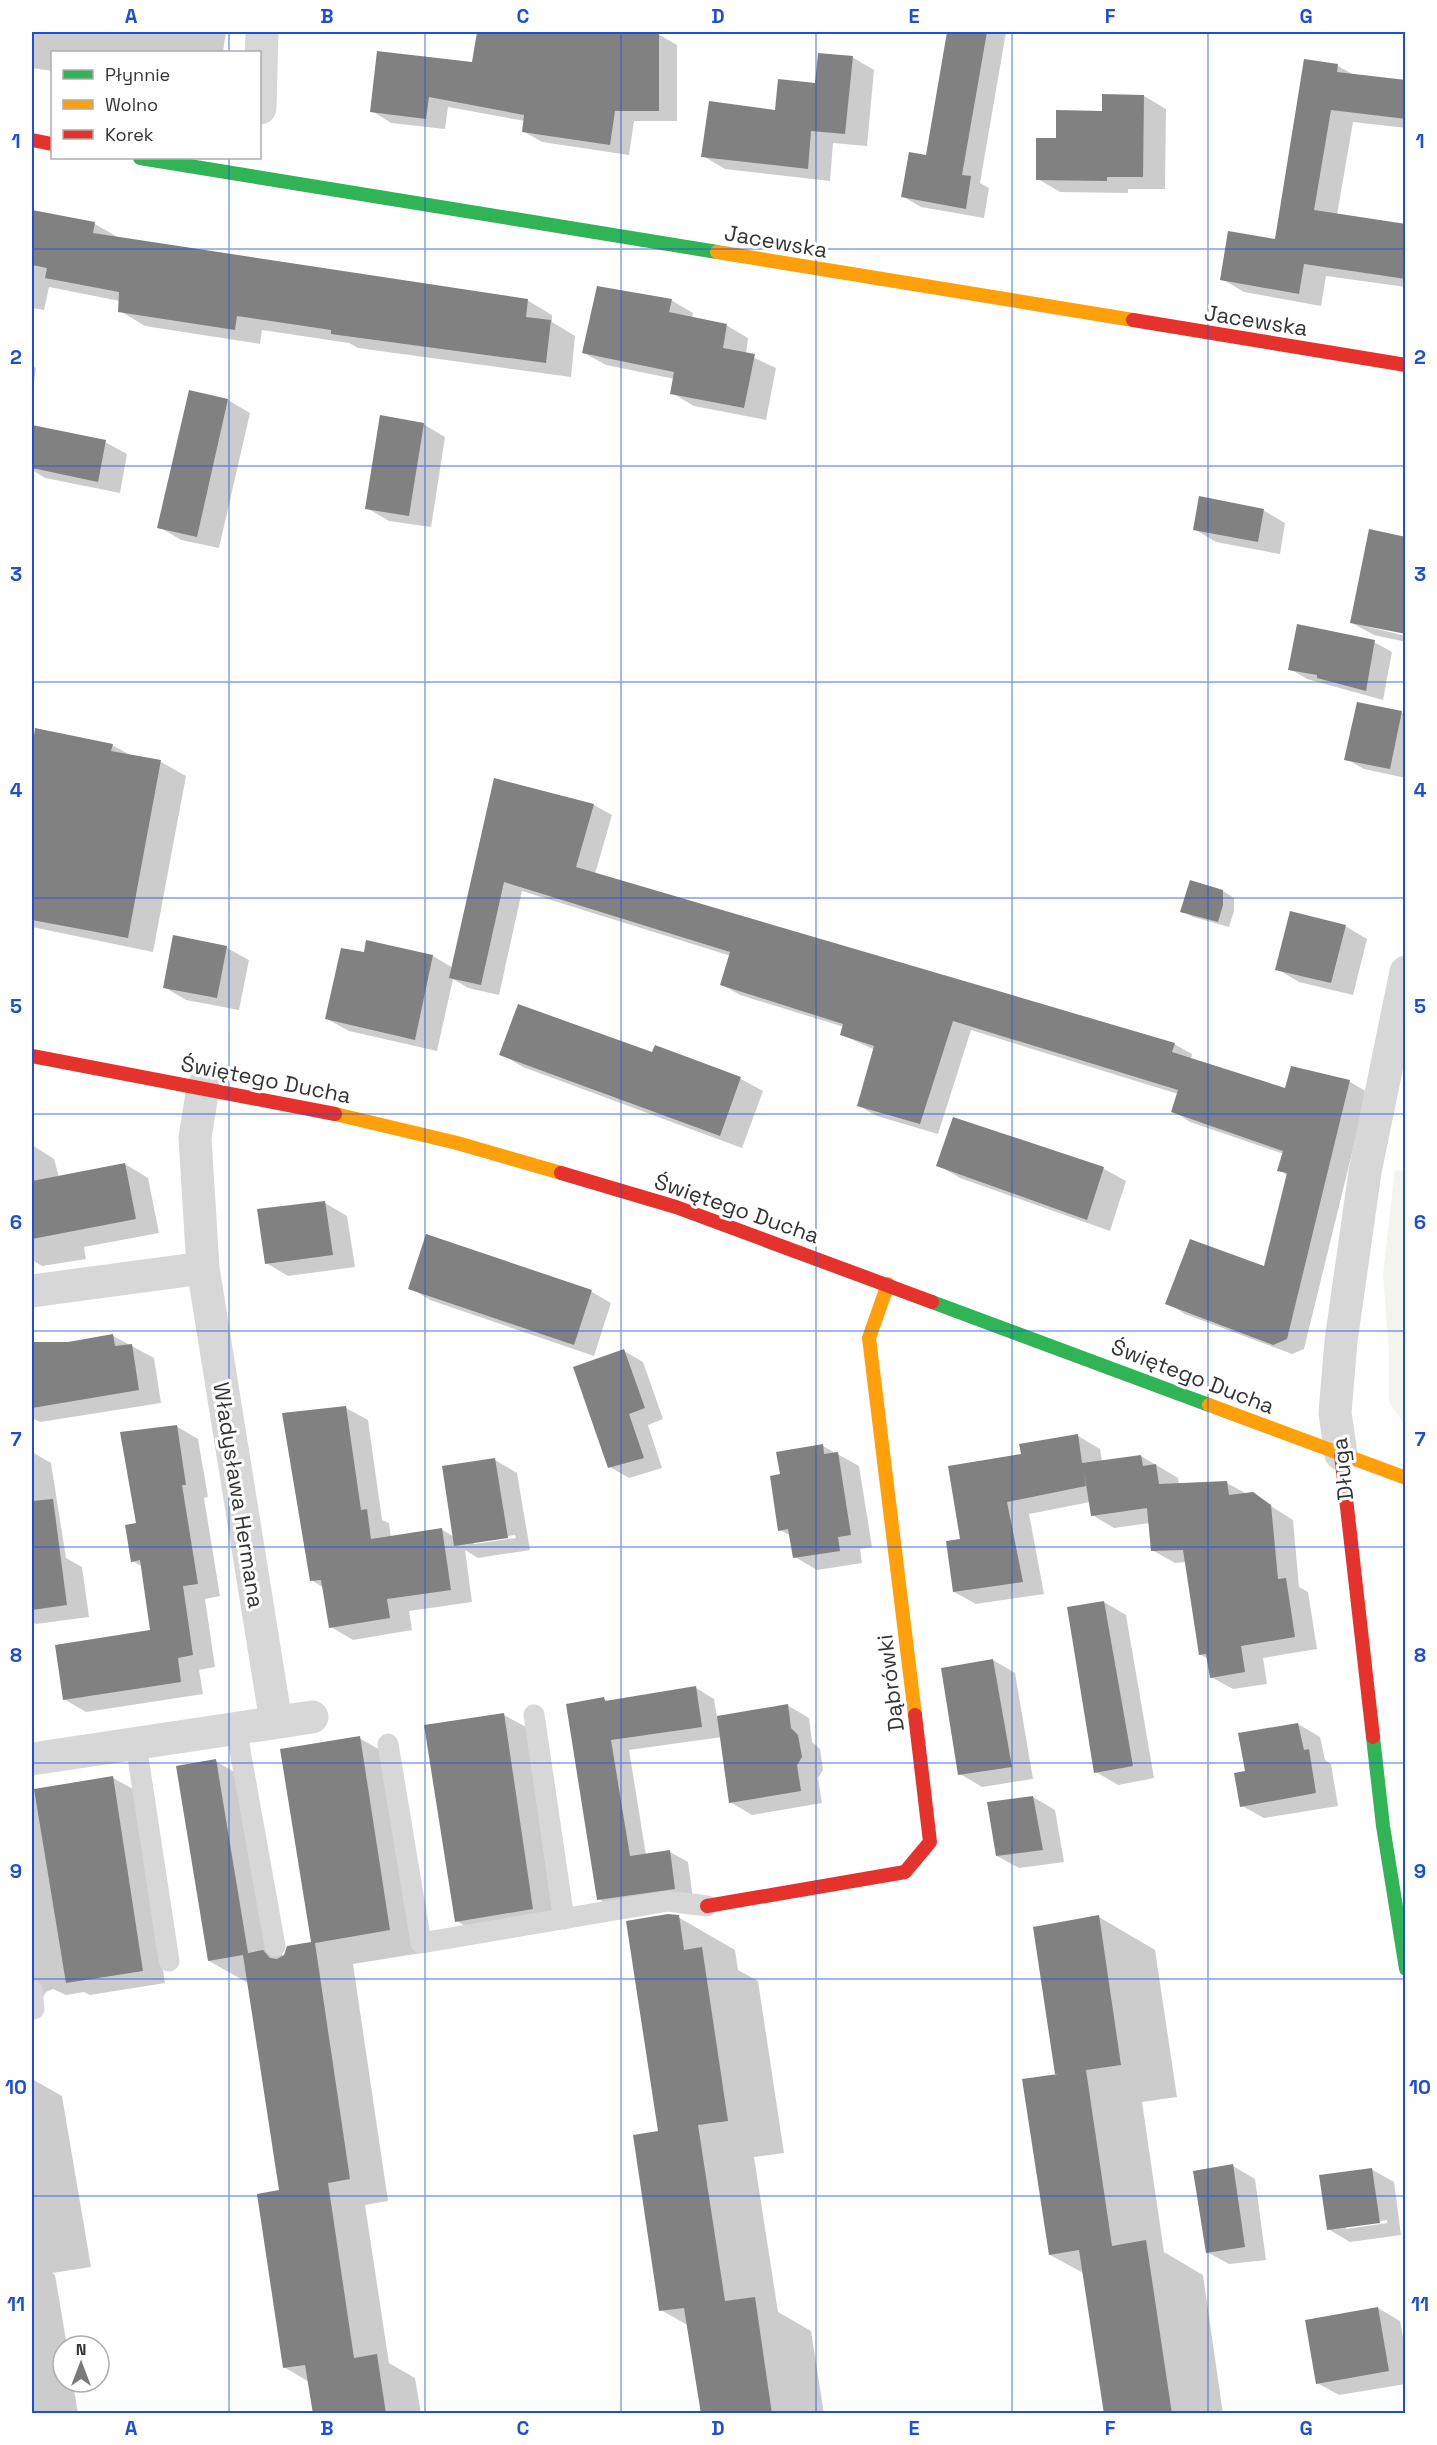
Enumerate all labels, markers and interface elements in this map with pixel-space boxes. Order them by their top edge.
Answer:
text: A [125,3,138,29]
text: B [320,3,334,29]
text: C [517,3,530,29]
text: D [711,3,725,29]
text: E [908,3,920,29]
text: F [1105,3,1116,29]
text: G [1299,3,1313,29]
legend [51,51,261,159]
text: Płynnie [105,63,170,86]
text: Wolno [105,93,158,116]
text: Korek [105,123,154,146]
text: 1 [11,128,21,154]
text: 1 [1415,128,1425,154]
street label: Jacewska [722,218,830,264]
street label: Jacewska [1202,298,1310,342]
text: 2 [10,344,22,370]
text: 2 [1414,344,1426,370]
text: 3 [10,561,22,587]
text: 3 [1414,561,1426,587]
text: 4 [10,777,23,803]
text: 4 [1414,777,1427,803]
text: 5 [10,993,22,1019]
text: 5 [1414,993,1426,1019]
street label: Świętego Ducha [179,1049,354,1109]
street label: Świętego Ducha [651,1167,823,1249]
text: 6 [10,1209,22,1235]
text: 6 [1414,1209,1426,1235]
street label: Świętego Ducha [1107,1332,1279,1420]
street label: Władysława Hermana [207,1380,271,1610]
text: 7 [10,1426,22,1452]
text: 7 [1414,1426,1426,1452]
street label: Długa [1325,1436,1359,1502]
street label: Dąbrówki [870,1633,910,1733]
text: 8 [10,1642,22,1668]
text: 8 [1414,1642,1426,1668]
text: 9 [10,1858,22,1884]
text: 9 [1414,1858,1426,1884]
text: 10 [5,2074,27,2100]
text: 10 [1409,2074,1431,2100]
text: 11 [7,2291,25,2317]
text: 11 [1411,2291,1429,2317]
north arrow [51,2334,111,2394]
text: N [76,2339,86,2360]
text: A [125,2415,138,2441]
text: B [320,2415,334,2441]
text: C [517,2415,530,2441]
text: D [711,2415,725,2441]
text: E [908,2415,920,2441]
text: F [1105,2415,1116,2441]
text: G [1299,2415,1313,2441]

